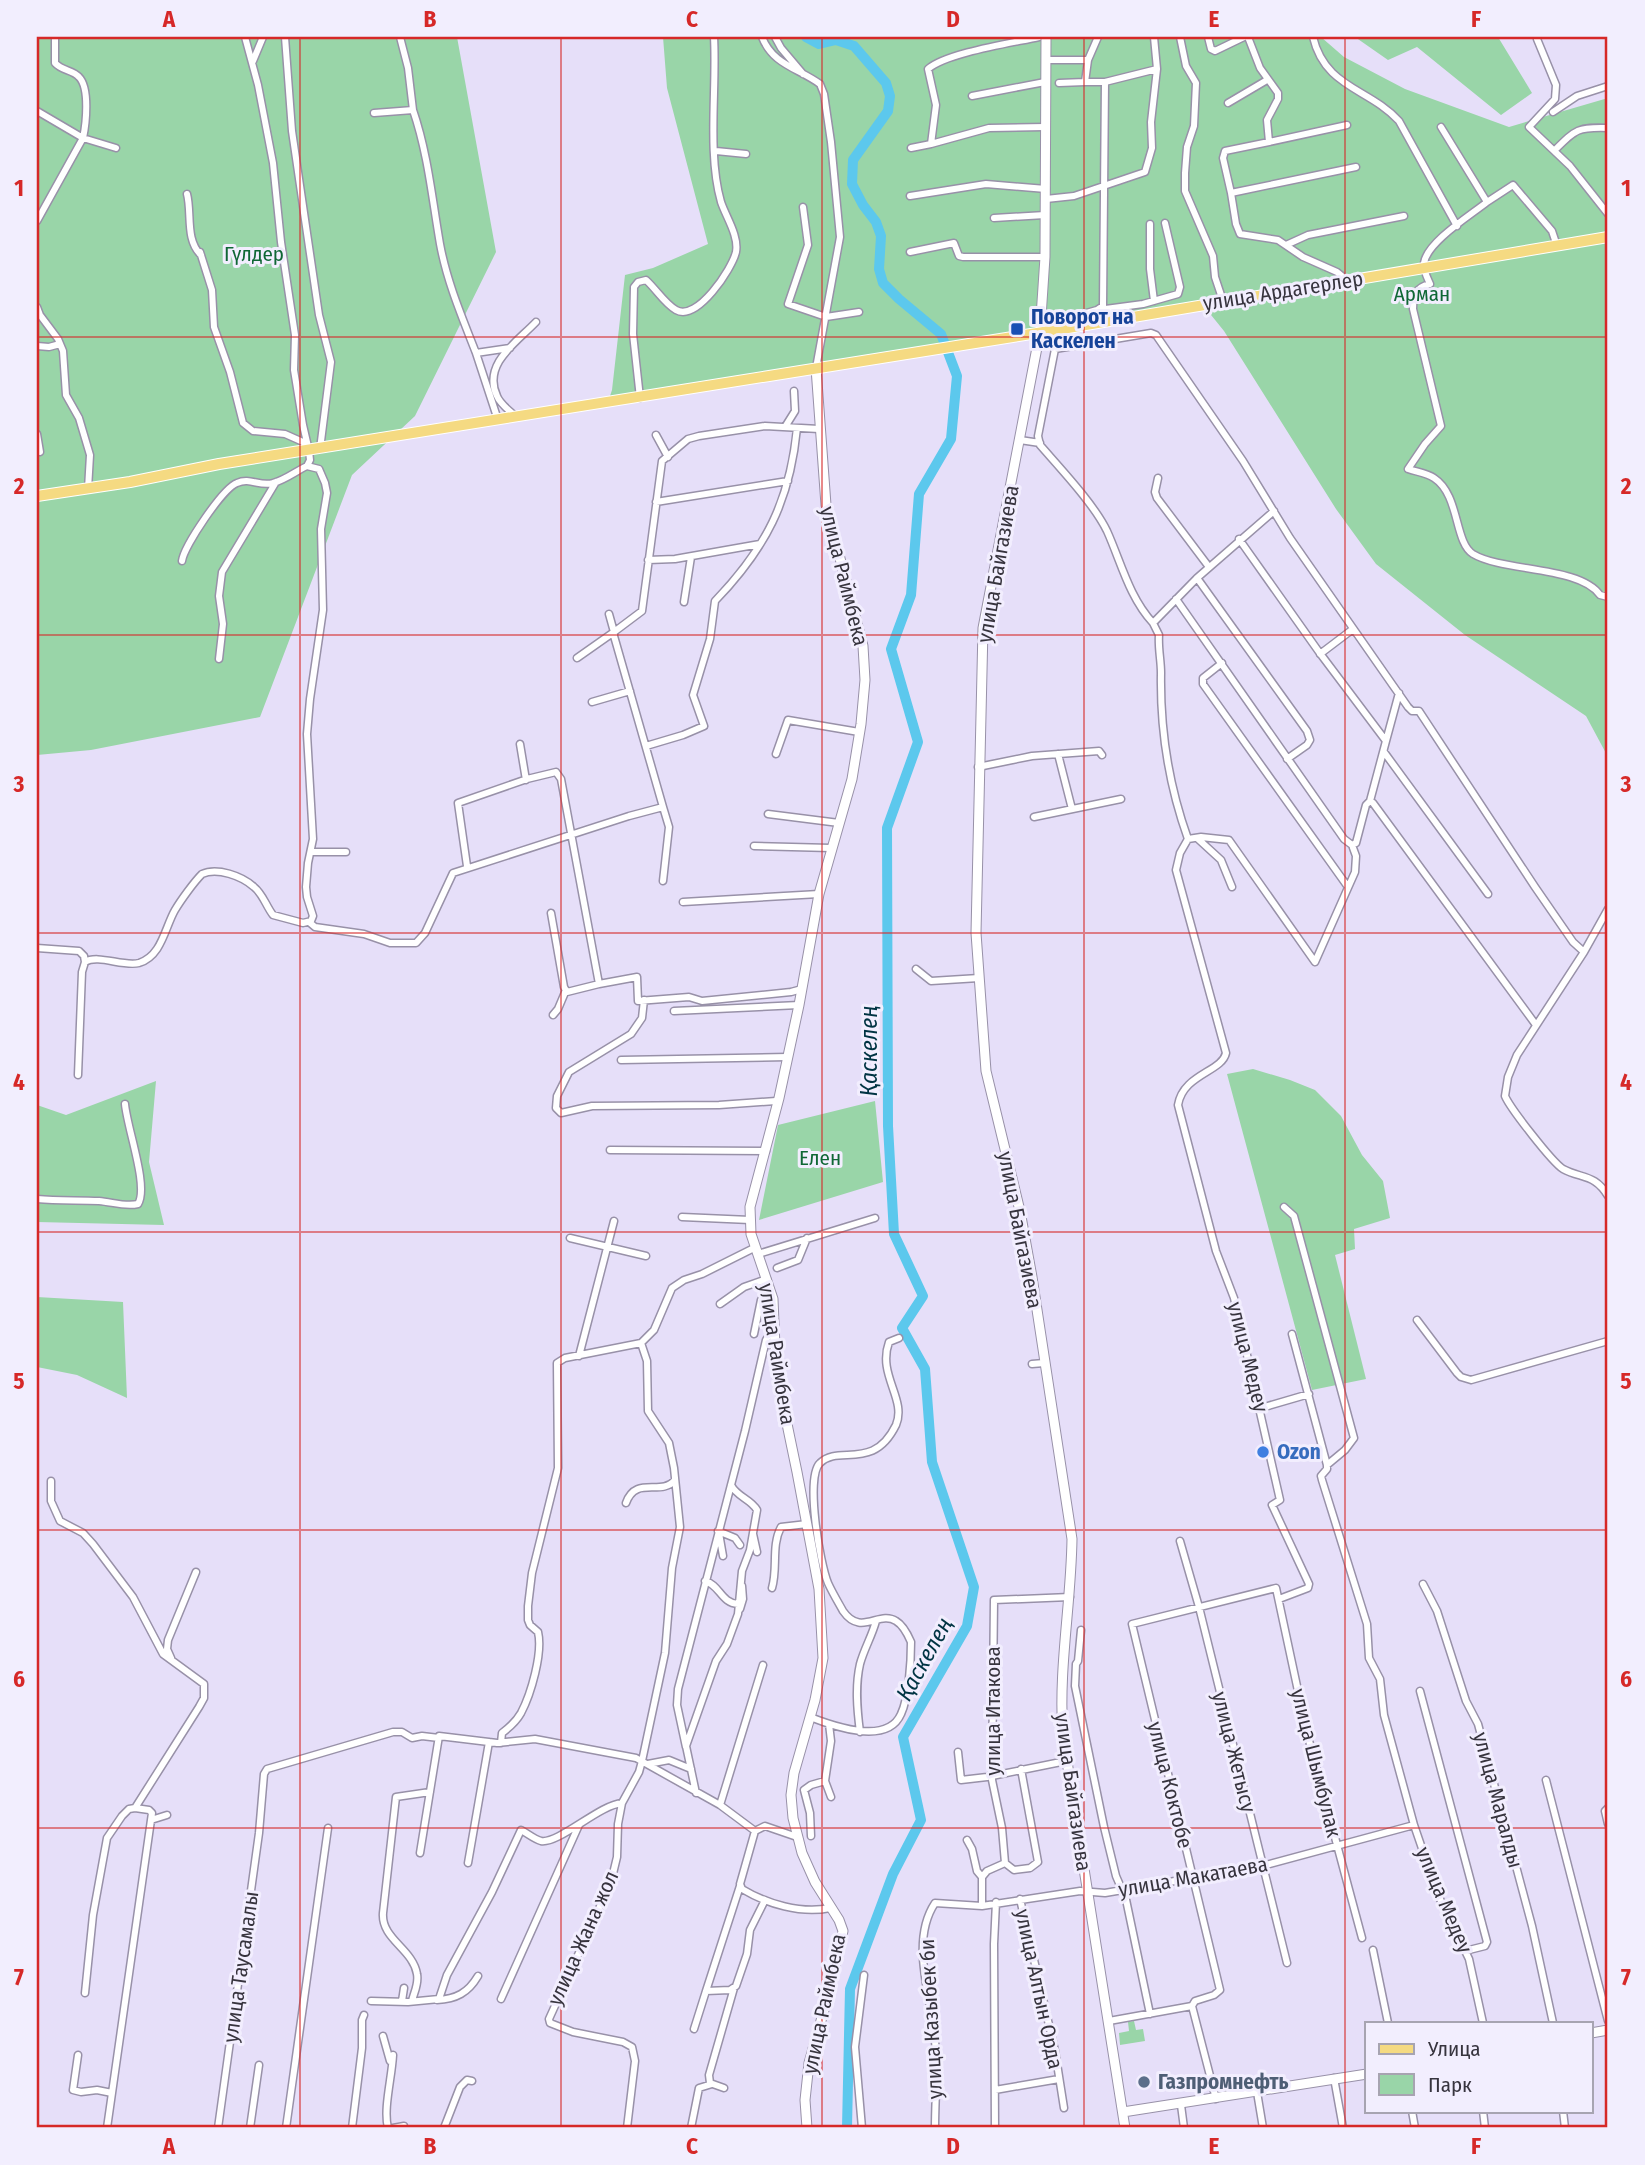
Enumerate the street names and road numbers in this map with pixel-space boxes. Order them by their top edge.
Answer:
street label: улица Ардагерлер [1201,266,1365,316]
street label: улица Байгазиева [971,483,1025,645]
street label: улица Раймбека [814,504,874,648]
street label: улица Байгазиева [992,1149,1048,1311]
street label: улица Раймбека [753,1281,801,1427]
street label: улица Медеу [1222,1299,1274,1415]
street label: улица Итакова [980,1646,1006,1776]
street label: улица Шымбулак [1285,1686,1347,1840]
street label: улица Жетысу [1206,1689,1262,1816]
street label: улица Байгазиева [1049,1711,1097,1873]
street label: улица Коктобе [1142,1719,1198,1851]
street label: улица Маралды [1467,1729,1529,1871]
street label: улица Медеу [1410,1843,1478,1958]
street label: улица Макатаева [1116,1851,1270,1903]
street label: улица Жана жол [542,1867,624,2009]
street label: улица Таусамалы [218,1890,264,2044]
street label: улица Алтын Орда [1009,1907,1069,2071]
street label: улица Раймбека [796,1931,852,2077]
street label: улица Казыбек би [914,1938,948,2100]

